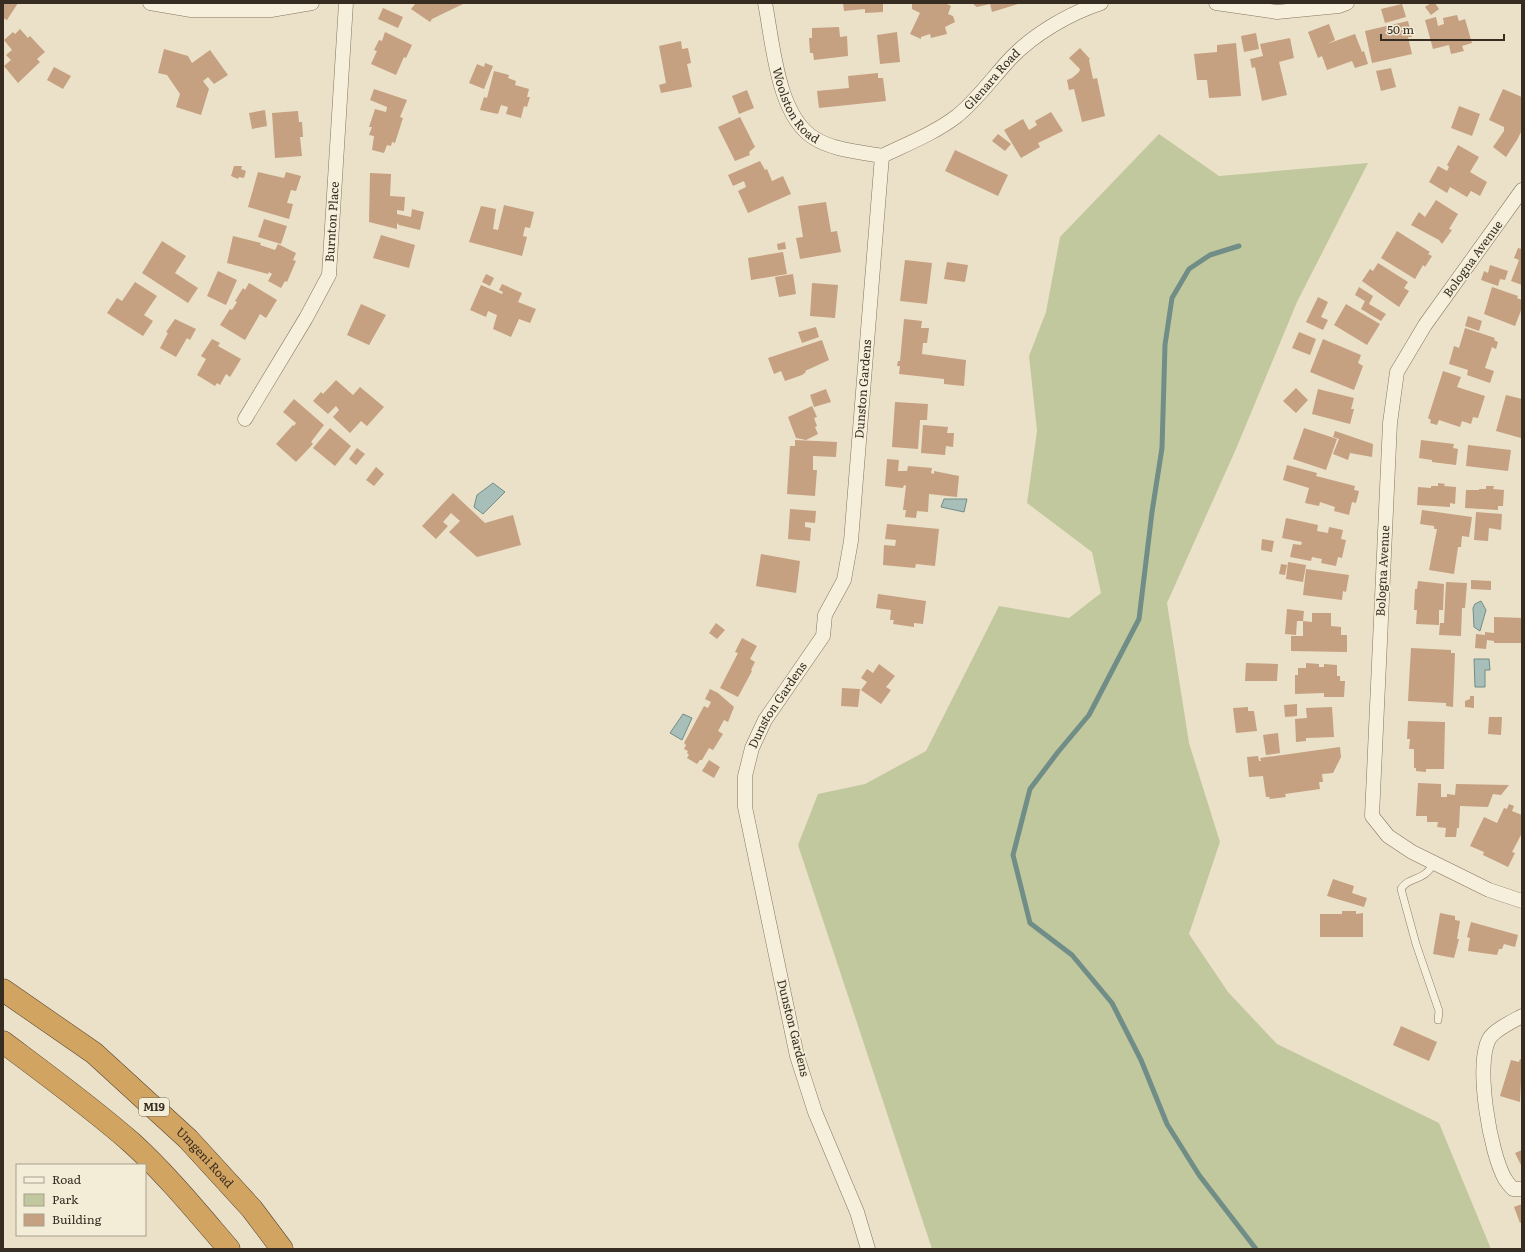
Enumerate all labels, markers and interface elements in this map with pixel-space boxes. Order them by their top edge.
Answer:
scale bar [1381,16,1504,42]
text: 50 m [1387,20,1414,38]
street label: Glenara Road [959,43,1024,114]
street label: Woolston Road [769,65,824,148]
street label: Burnton Place [320,181,343,263]
street label: Bologna Avenue [1438,216,1506,301]
street label: Dunston Gardens [849,338,875,439]
street label: Bologna Avenue [1371,525,1393,617]
street label: Dunston Gardens [743,657,811,751]
street label: Dunston Gardens [773,977,815,1079]
road number: M19 [139,1098,169,1116]
street label: Umgeni Road [172,1122,239,1192]
legend [16,1164,146,1236]
text: Road [52,1170,82,1188]
text: Park [52,1190,79,1208]
text: Building [52,1210,102,1228]

